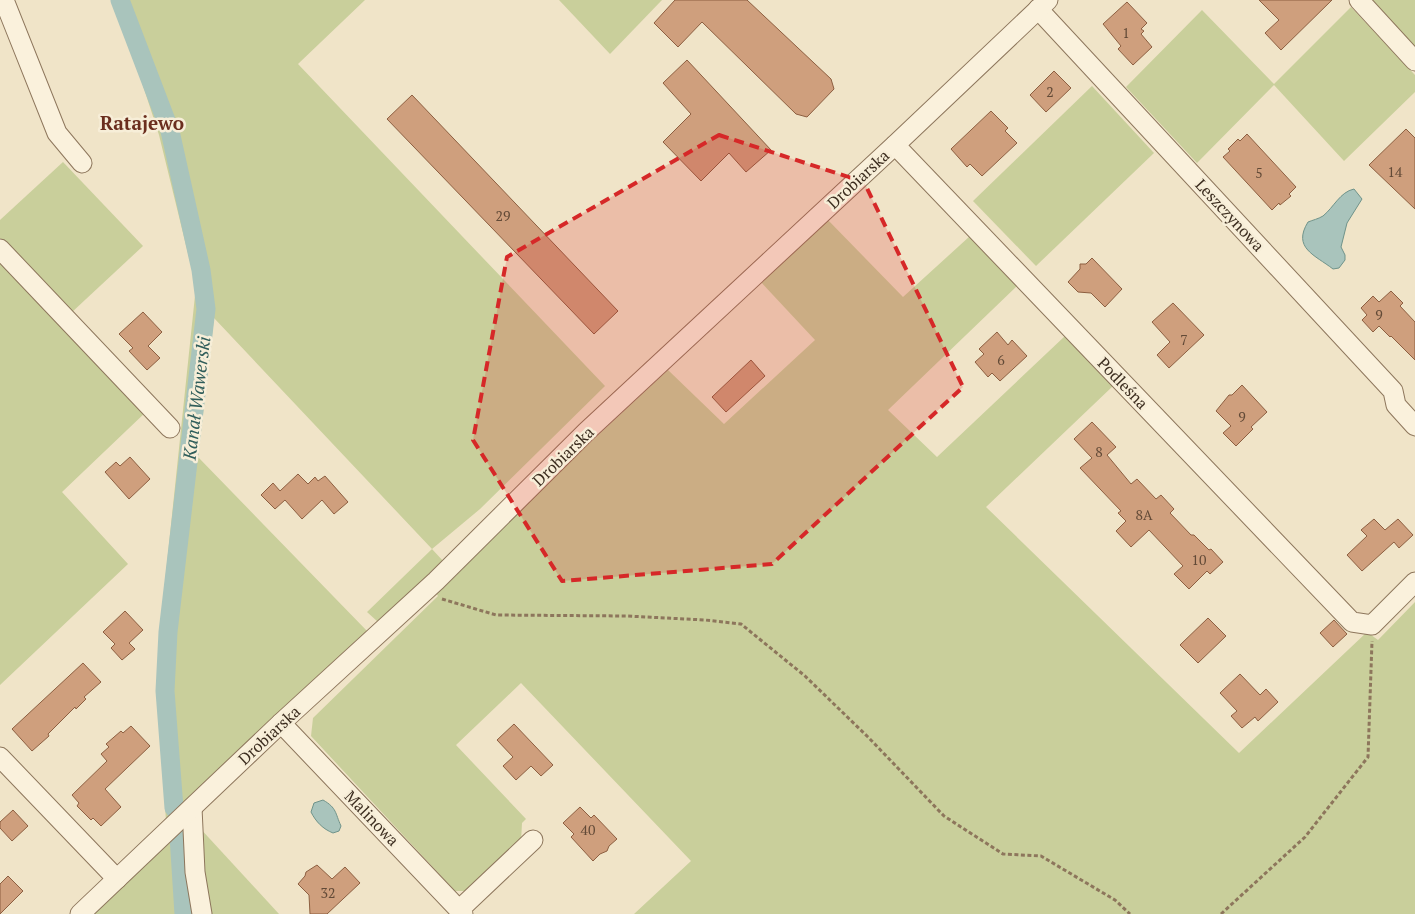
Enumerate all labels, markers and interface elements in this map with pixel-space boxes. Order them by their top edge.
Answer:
house number: 1 [1122,23,1130,42]
house number: 2 [1046,82,1054,101]
district label: Ratajewo [100,110,184,135]
street label: Drobiarska [822,145,894,213]
house number: 14 [1388,162,1403,181]
house number: 5 [1255,163,1263,182]
street label: Leszczynowa [1191,174,1269,256]
house number: 29 [496,206,510,225]
house number: 9 [1375,305,1383,324]
house number: 7 [1180,330,1188,349]
water label: Kanał Wawerski [176,335,215,462]
house number: 6 [997,350,1005,369]
street label: Podleśna [1093,352,1153,414]
house number: 9 [1238,407,1246,426]
street label: Drobiarska [528,421,598,491]
house number: 8 [1095,442,1103,461]
house number: 8A [1135,505,1153,524]
house number: 10 [1192,550,1206,569]
street label: Drobiarska [233,701,305,769]
street label: Malinowa [340,785,404,851]
house number: 40 [581,820,595,839]
house number: 32 [321,883,335,902]

